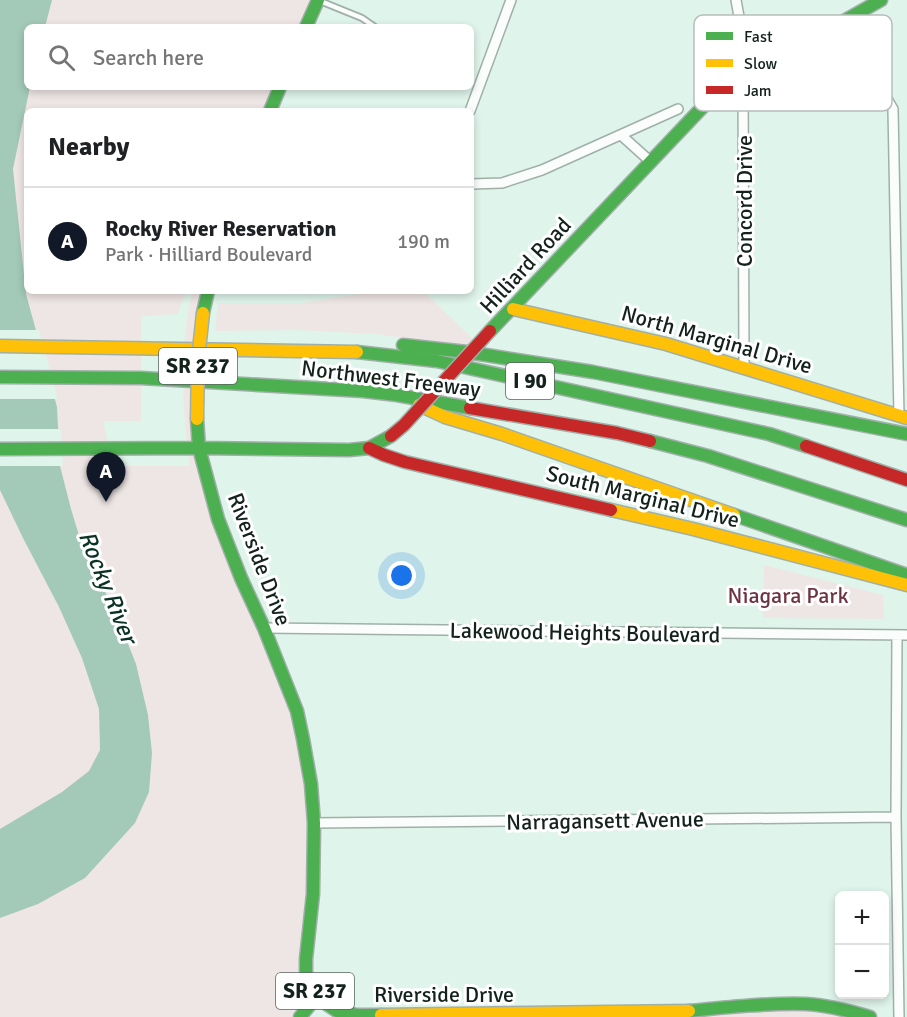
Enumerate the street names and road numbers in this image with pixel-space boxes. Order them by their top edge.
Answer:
street label: Concord Drive [731,135,758,267]
street label: Hilliard Road [474,212,577,319]
street label: North Marginal Drive [618,299,815,380]
road number: SR 237 [159,348,237,384]
street label: Northwest Freeway [300,354,483,403]
road number: I 90 [506,363,554,399]
street label: South Marginal Drive [543,459,742,534]
street label: Riverside Drive [222,489,297,629]
street label: Lakewood Heights Boulevard [449,617,721,648]
street label: Narragansett Avenue [506,805,704,836]
road number: SR 237 [276,973,354,1009]
street label: Riverside Drive [374,981,514,1008]

